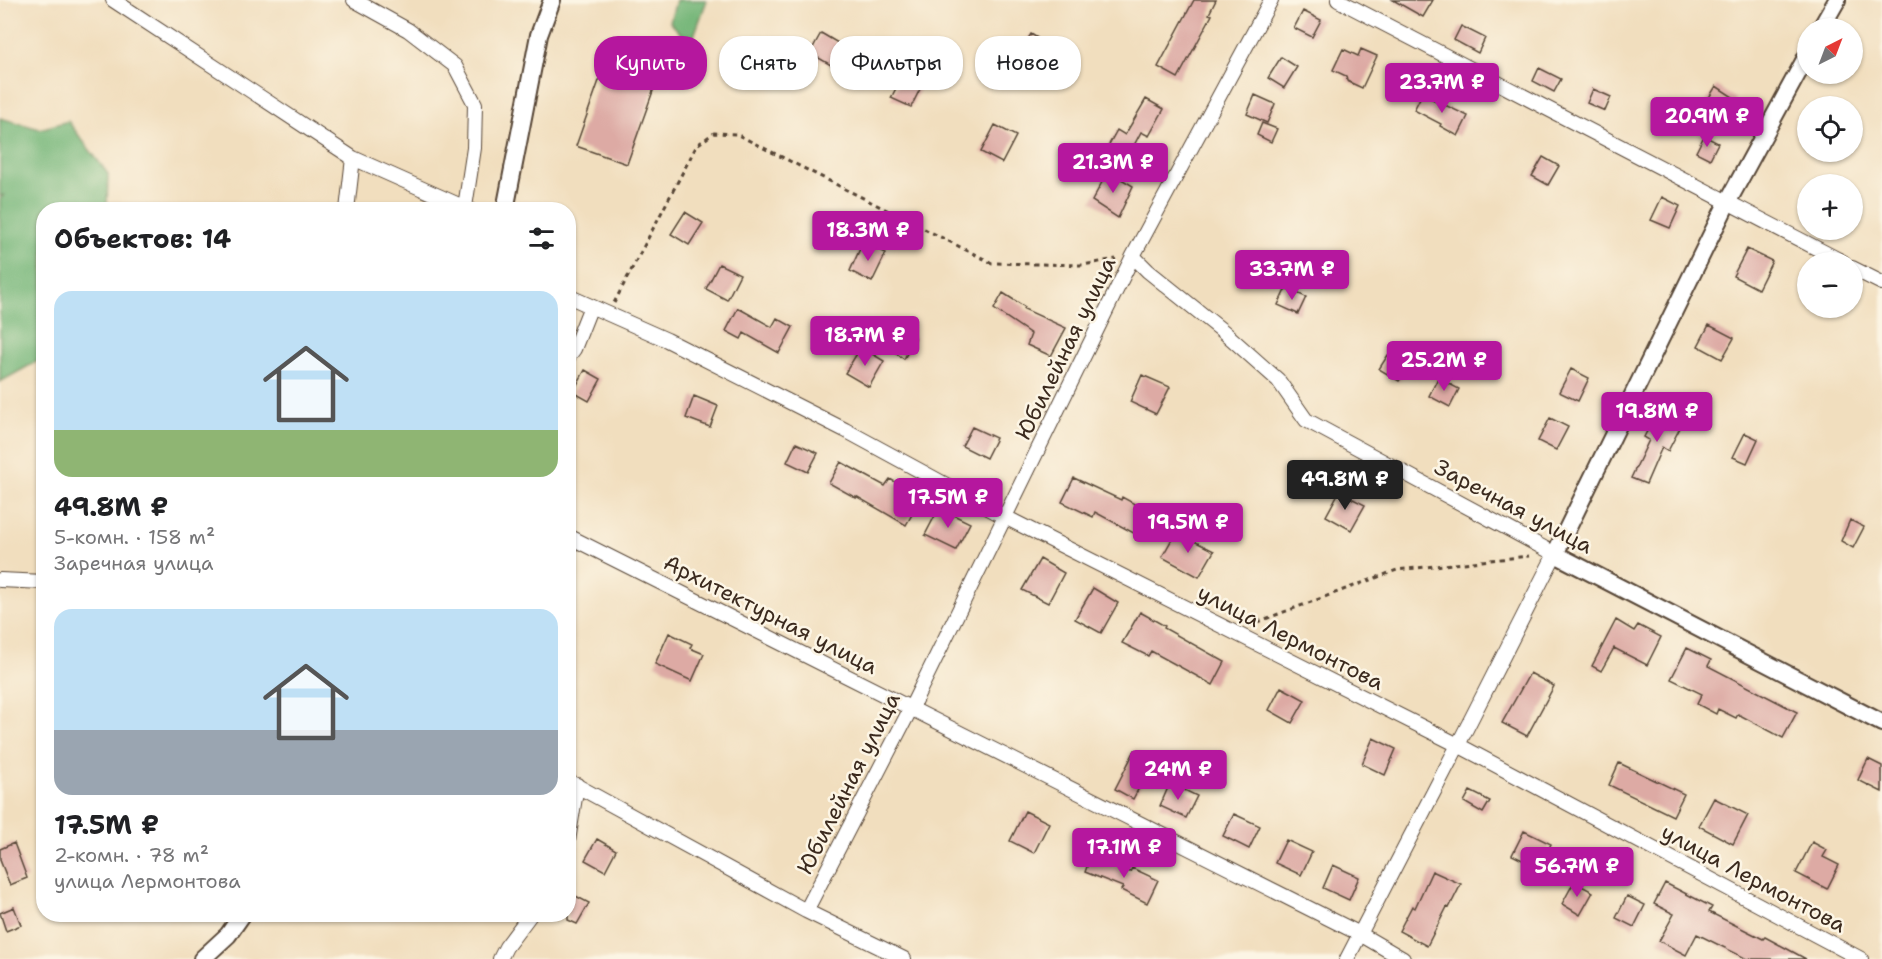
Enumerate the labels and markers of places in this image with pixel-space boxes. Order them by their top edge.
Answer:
pin: 23.7M ₽ [1387,63,1497,114]
pin: 20.9M ₽ [1652,97,1762,148]
pin: 21.3M ₽ [1058,143,1168,194]
pin: 18.3M ₽ [813,211,923,262]
pin: 33.7M ₽ [1237,250,1347,301]
pin: 18.7M ₽ [810,316,920,367]
pin: 25.2M ₽ [1389,341,1499,392]
pin: 19.8M ₽ [1602,392,1712,443]
pin: 49.8M ₽ [1290,460,1400,511]
pin: 17.5M ₽ [893,478,1003,529]
pin: 19.5M ₽ [1133,503,1243,554]
pin: 24M ₽ [1136,750,1220,801]
pin: 17.1M ₽ [1069,828,1179,879]
pin: 56.7M ₽ [1522,847,1632,898]

